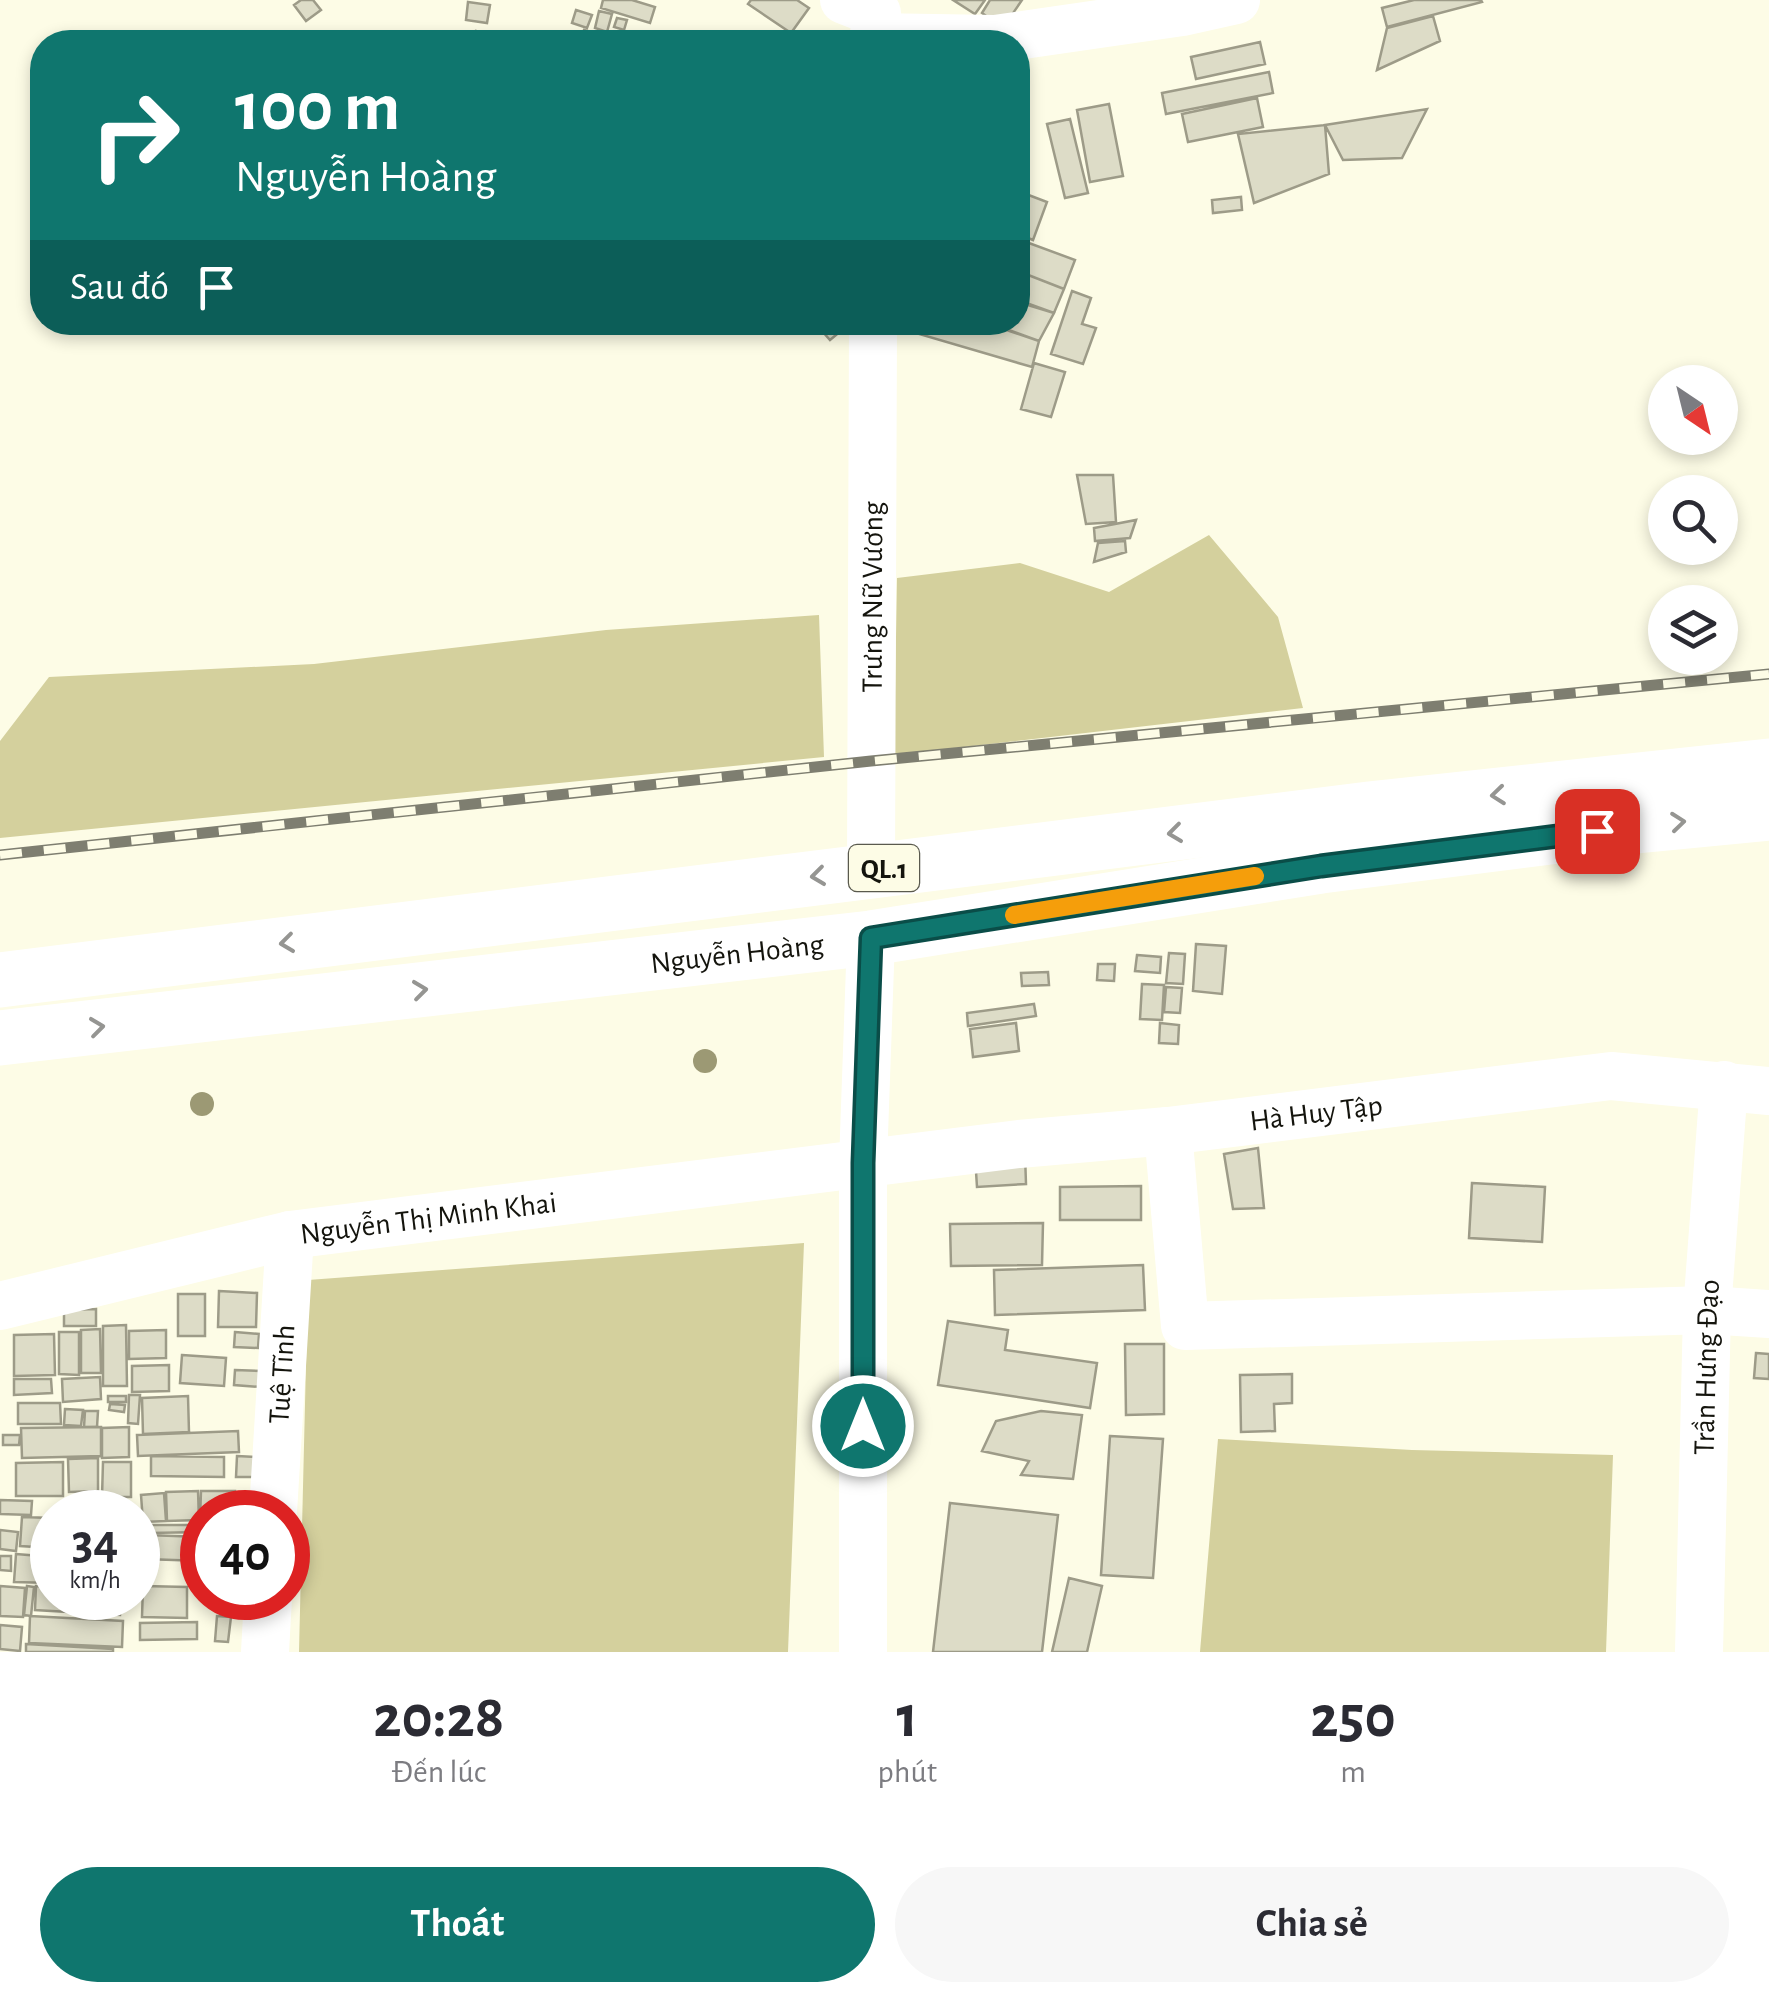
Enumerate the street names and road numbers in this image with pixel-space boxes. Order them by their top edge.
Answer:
street label: Trưng Nữ Vương [858,501,888,693]
road number: QL.1 [849,845,919,891]
street label: Nguyễn Hoàng [649,929,826,979]
street label: Hà Huy Tập [1248,1090,1384,1137]
street label: Nguyễn Thị Minh Khai [298,1188,559,1250]
street label: Trần Hưng Đạo [1690,1278,1725,1455]
street label: Tuệ Tĩnh [264,1324,300,1425]

